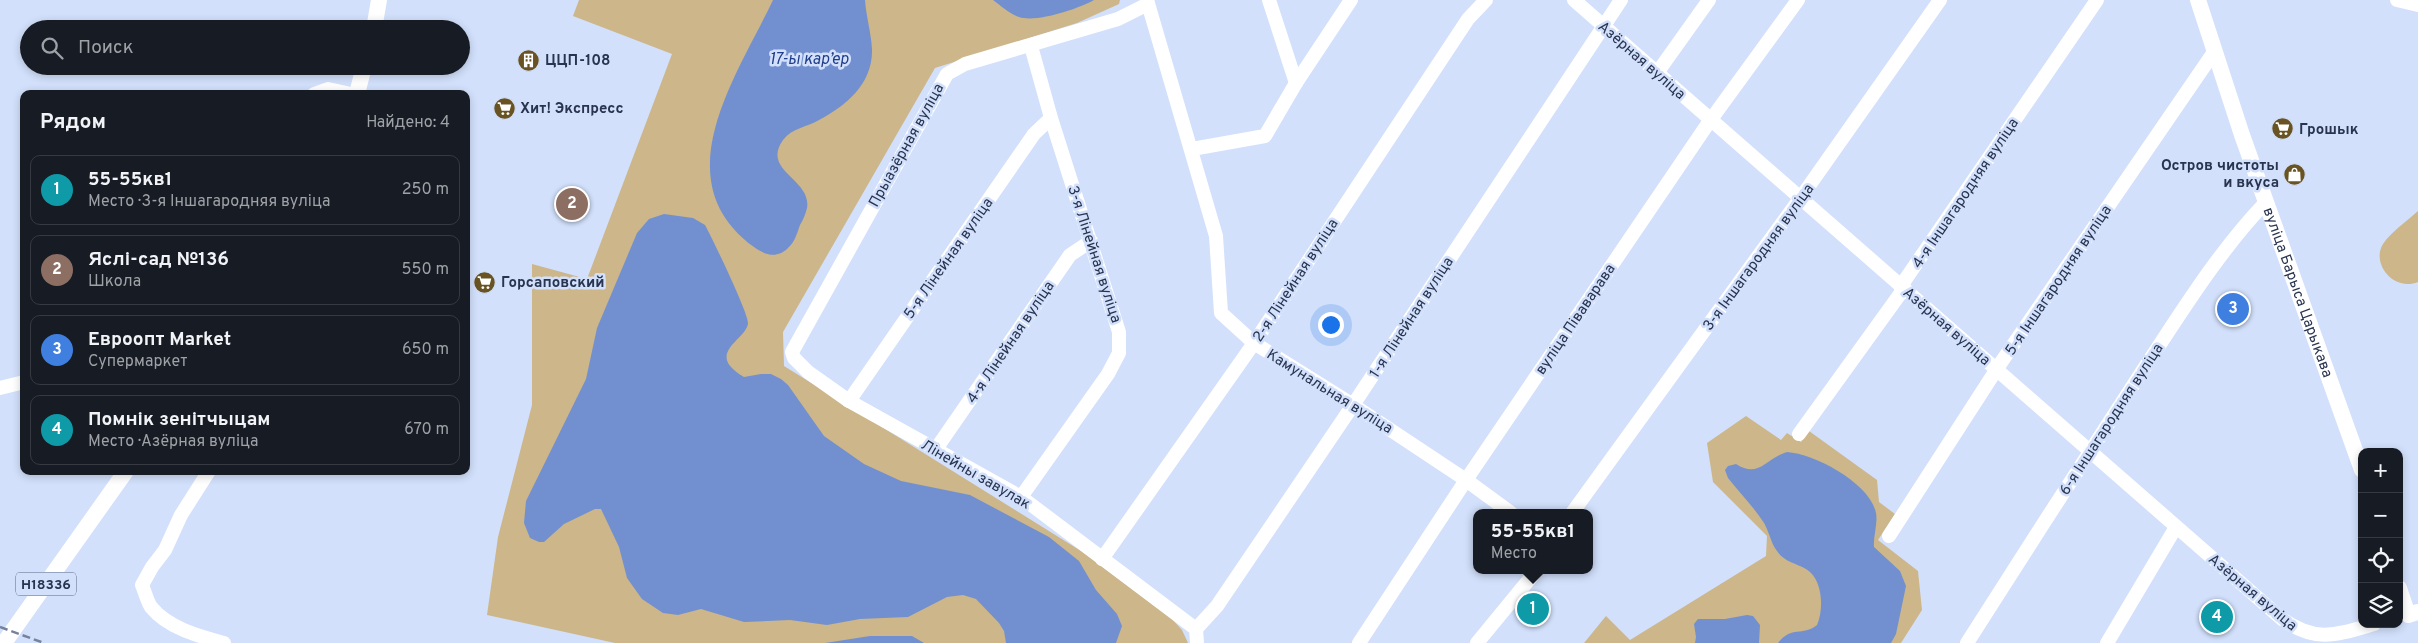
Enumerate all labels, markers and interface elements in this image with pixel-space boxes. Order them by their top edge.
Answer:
street label: Азёрная вуліца [1593,18,1689,104]
search box [20,20,470,75]
icon: search [38,34,66,62]
text: Поиск [78,36,134,60]
building icon: ЦЦП-108 [517,48,541,72]
water label: 17-ы кар’ер [769,50,849,70]
place label: ЦЦП-108 [545,52,610,71]
street label: Прыазёрная вуліца [865,81,949,211]
supermarket icon: Хит! Экспресс [492,96,516,120]
place label: Хит! Экспресс [520,100,624,119]
text: Рядом [40,109,106,136]
text: Найдено: 4 [366,113,450,133]
street label: 4-я Іншагародняя вуліца [1909,115,2024,273]
supermarket icon: Грошык [2271,117,2295,141]
place label: Грошык [2299,121,2359,140]
place label: Остров чистоты и вкуса [2161,157,2279,193]
shop icon: Остров чистоты и вкуса [2283,162,2307,186]
text: 55-55кв1 [88,168,172,192]
text: 1 [54,180,60,200]
text: 250 m [402,180,449,200]
street label: 3-я Іншагародняя вуліца [1699,181,1819,335]
street label: 3-я Лінейная вуліца [1062,183,1125,326]
pin: 2 [556,185,588,223]
text: Место · 3-я Іншагародняя вуліца [88,192,330,212]
street label: 5-я Лінейная вуліца [900,195,998,323]
street label: 5-я Іншагародняя вуліца [2002,202,2117,360]
street label: вуліца Барыса Царыкава [2258,205,2336,380]
street label: 2-я Лінейная вуліца [1249,215,1343,346]
text: Яслі-сад №136 [88,248,229,272]
street label: 1-я Лінейная вуліца [1366,254,1458,382]
text: 2 [52,260,62,280]
text: 550 m [402,260,449,280]
street label: вуліца Піваварава [1532,261,1620,379]
supermarket icon: Горсаповский [473,270,497,294]
text: Школа [88,272,141,292]
place label: Горсаповский [501,274,605,293]
street label: 4-я Лінейная вуліца [963,278,1059,408]
street label: Азёрная вуліца [1898,284,1994,370]
pin: 3 [2217,290,2249,328]
your location [1318,312,1344,338]
text: Евроопт Market [88,328,231,352]
text: 3 [52,340,62,360]
text: 650 m [402,340,449,360]
street label: 6-я Іншагародняя вуліца [2056,340,2168,499]
street label: Камунальная вуліца [1263,346,1396,439]
text: Супермаркет [88,352,188,372]
text: Помнік зенітчыцам [88,408,270,432]
text: 4 [52,420,62,440]
text: 670 m [404,420,449,440]
text: Место · Азёрная вуліца [88,432,258,452]
street label: Лінейны завулак [917,436,1033,514]
map controls [2358,448,2403,628]
button: + [2358,448,2403,493]
button: − [2358,493,2403,538]
popup [1473,509,1593,574]
text: 55-55кв1 [1491,520,1575,544]
button: locate [2358,538,2403,583]
text: Место [1491,544,1537,564]
street label: Азёрная вуліца [2204,550,2300,636]
road number: Н18336 [16,572,76,596]
button: layers [2358,583,2403,628]
pin: 1 [1517,590,1549,628]
pin: 4 [2201,598,2233,636]

